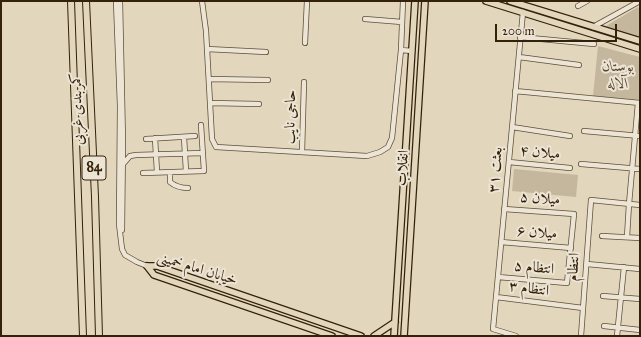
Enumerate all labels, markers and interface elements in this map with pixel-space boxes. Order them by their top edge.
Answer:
scale bar [497,16,619,42]
text: 200 m [502,24,535,38]
park label: بوستان آلاله [602,58,634,93]
street label: کمربندی غربی [68,73,88,145]
street label: حاجی نایب [282,90,300,144]
street label: میلان ۴ [519,142,561,164]
street label: بعثت ۳۱ [485,146,507,194]
street label: انقلاب [393,149,413,187]
road number: 84 [82,156,106,180]
street label: میلان ۵ [519,189,561,209]
street label: میلان ۶ [516,223,558,243]
street label: خیابان امام خمینی [155,248,239,290]
street label: انتظام [564,252,584,282]
street label: انتظام ۵ [513,257,555,279]
street label: انتظام ۳ [508,278,550,300]

